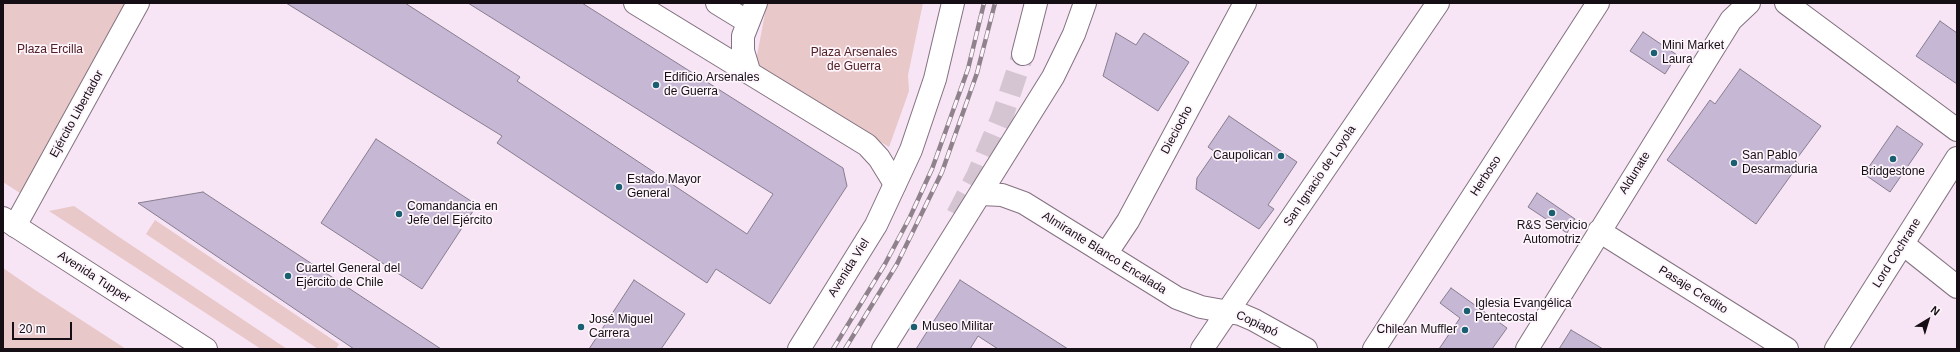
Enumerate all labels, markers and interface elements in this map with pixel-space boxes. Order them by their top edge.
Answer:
place label: Mini Market Laura [1662,39,1724,67]
park label: Plaza Ercilla [17,43,83,57]
park label: Plaza Arsenales de Guerra [811,46,897,74]
marker: Mini Market Laura [1649,48,1659,58]
street label: Ejército Libertador [47,68,107,160]
place label: Edificio Arsenales de Guerra [664,71,759,99]
marker: Edificio Arsenales de Guerra [651,80,661,90]
street label: Dieciocho [1158,103,1196,157]
street label: San Ignacio de Loyola [1281,123,1359,229]
place label: Caupolican [1213,149,1273,163]
street label: Aldunate [1616,149,1654,197]
place label: San Pablo Desarmaduria [1742,149,1817,177]
marker: Caupolican [1276,151,1286,161]
street label: Herboso [1468,153,1504,199]
marker: Bridgestone [1888,154,1898,164]
marker: San Pablo Desarmaduria [1729,158,1739,168]
place label: Bridgestone [1861,165,1925,179]
place label: Estado Mayor General [627,173,701,201]
marker: Estado Mayor General [614,182,624,192]
place label: Comandancia en Jefe del Ejército [407,200,498,228]
marker: R&S Servicio Automotriz [1547,208,1557,218]
marker: Comandancia en Jefe del Ejército [394,209,404,219]
street label: Almirante Blanco Encalada [1039,209,1169,297]
street label: Lord Cochrane [1870,216,1924,290]
place label: R&S Servicio Automotriz [1517,219,1587,247]
street label: Avenida Viel [825,236,873,300]
street label: Avenida Tupper [55,248,133,306]
place label: Cuartel General del Ejército de Chile [296,262,400,290]
street label: Pasaje Credito [1656,263,1730,317]
marker: Cuartel General del Ejército de Chile [283,271,293,281]
place label: Iglesia Evangélica Pentecostal [1475,297,1572,325]
north arrow [1908,300,1948,340]
text: N [1929,303,1942,318]
marker: Iglesia Evangélica Pentecostal [1462,306,1472,316]
street label: Copiapó [1234,308,1280,340]
place label: José Miguel Carrera [589,313,653,341]
scale bar [14,314,74,340]
place label: Museo Militar [922,320,993,334]
text: 20 m [19,322,46,336]
marker: José Miguel Carrera [576,322,586,332]
marker: Museo Militar [909,322,919,332]
place label: Chilean Muffler [1377,323,1457,337]
marker: Chilean Muffler [1460,325,1470,335]

